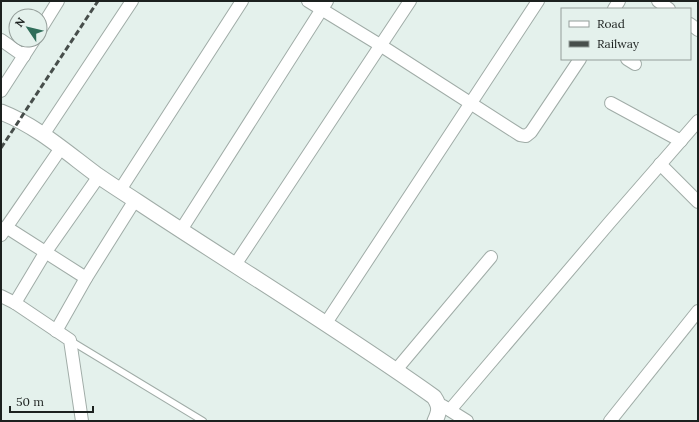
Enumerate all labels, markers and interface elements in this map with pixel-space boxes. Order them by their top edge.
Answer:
north arrow [8,8,48,48]
legend [561,8,691,60]
text: N [12,14,28,30]
text: Road [597,16,625,31]
text: Railway [597,36,640,51]
scale bar [10,388,93,414]
text: 50 m [16,394,44,409]

